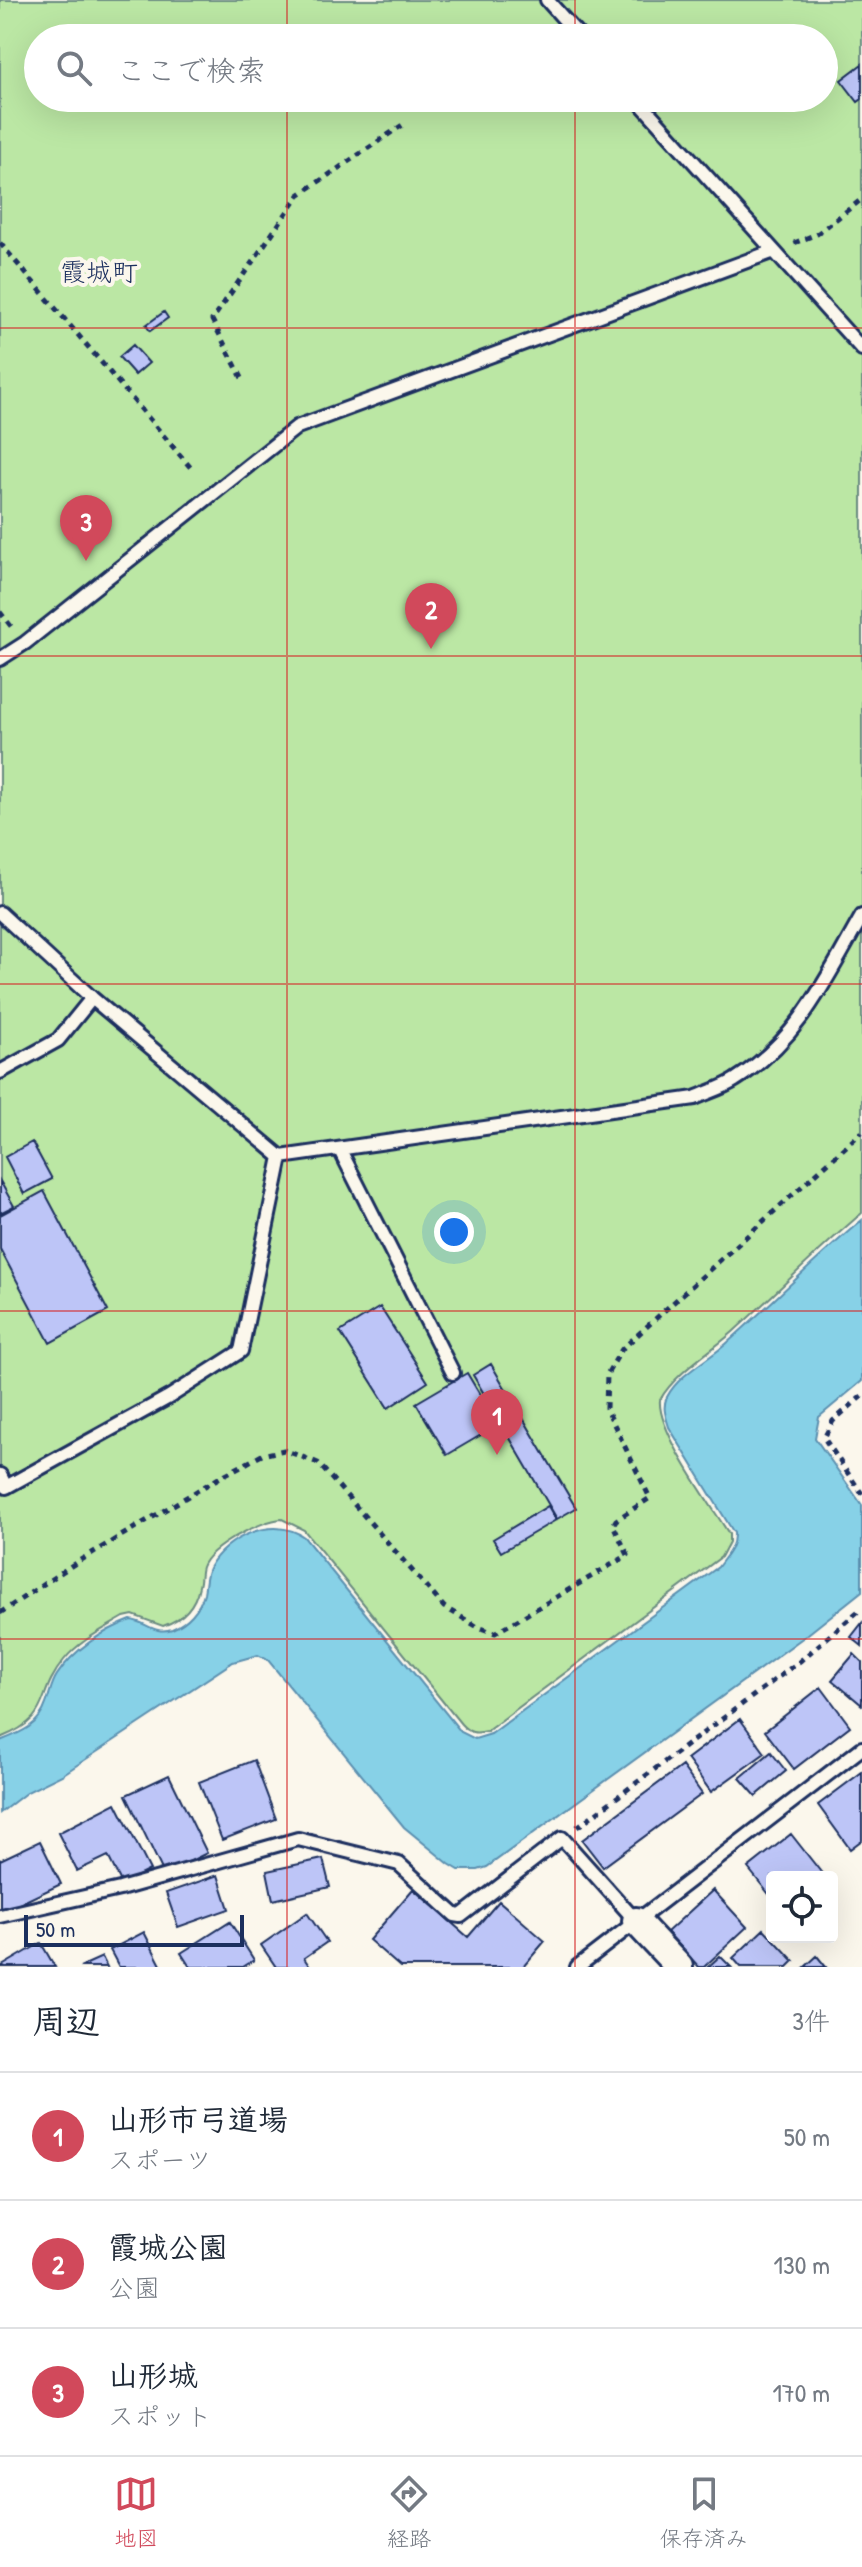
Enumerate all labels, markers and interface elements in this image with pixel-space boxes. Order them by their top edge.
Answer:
search box [24,24,838,112]
icon: search [52,46,96,90]
text: ここで検索 [116,50,266,90]
district label: 霞城町 [60,254,138,289]
pin: 3 [60,495,112,561]
pin: 2 [405,583,457,649]
your location [434,1212,474,1252]
pin: 1 [471,1389,523,1455]
map controls [766,1871,838,1943]
button: locate [766,1871,838,1943]
scale bar [24,1911,244,1947]
text: 50 m [36,1914,75,1944]
text: 周辺 [32,1998,100,2044]
text: 3件 [792,2003,830,2038]
text: 山形市弓道場 [108,2099,288,2139]
text: 1 [53,2119,63,2154]
text: 50 m [784,2119,830,2154]
text: スポーツ [108,2142,211,2177]
text: 霞城公園 [108,2227,228,2267]
text: 2 [52,2247,64,2282]
text: 130 m [774,2247,830,2282]
text: 公園 [108,2270,160,2305]
text: 山形城 [108,2355,198,2395]
text: 3 [52,2375,64,2410]
text: 170 m [772,2375,830,2410]
text: スポット [108,2398,212,2433]
tab: 地図 [114,2472,158,2553]
tab: 経路 [387,2472,431,2553]
tab: 保存済み [660,2472,748,2553]

